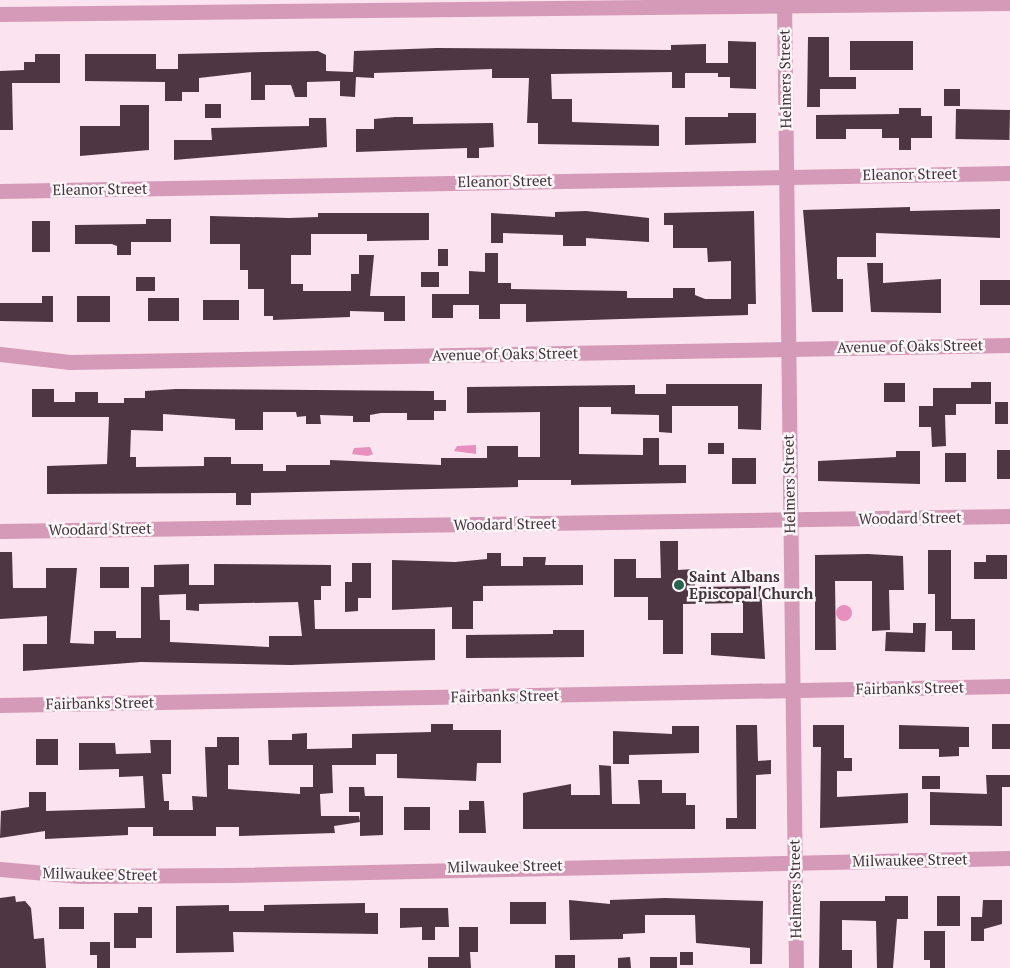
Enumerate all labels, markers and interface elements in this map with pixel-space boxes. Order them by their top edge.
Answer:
street label: Helmers Street [775,29,795,129]
street label: Eleanor Street [862,164,958,184]
street label: Eleanor Street [457,171,553,191]
street label: Eleanor Street [52,179,148,199]
street label: Avenue of Oaks Street [837,336,983,356]
street label: Avenue of Oaks Street [432,344,578,364]
street label: Helmers Street [779,434,799,534]
street label: Woodard Street [858,508,962,528]
street label: Woodard Street [453,514,557,534]
street label: Woodard Street [48,519,152,539]
place label: Saint Albans Episcopal Church [689,567,813,602]
marker: Saint Albans Episcopal Church [673,579,685,591]
street label: Fairbanks Street [856,678,964,698]
street label: Fairbanks Street [451,686,559,706]
street label: Fairbanks Street [46,693,154,713]
street label: Helmers Street [785,839,805,939]
street label: Milwaukee Street [852,850,968,870]
street label: Milwaukee Street [447,856,563,876]
street label: Milwaukee Street [42,864,158,884]

